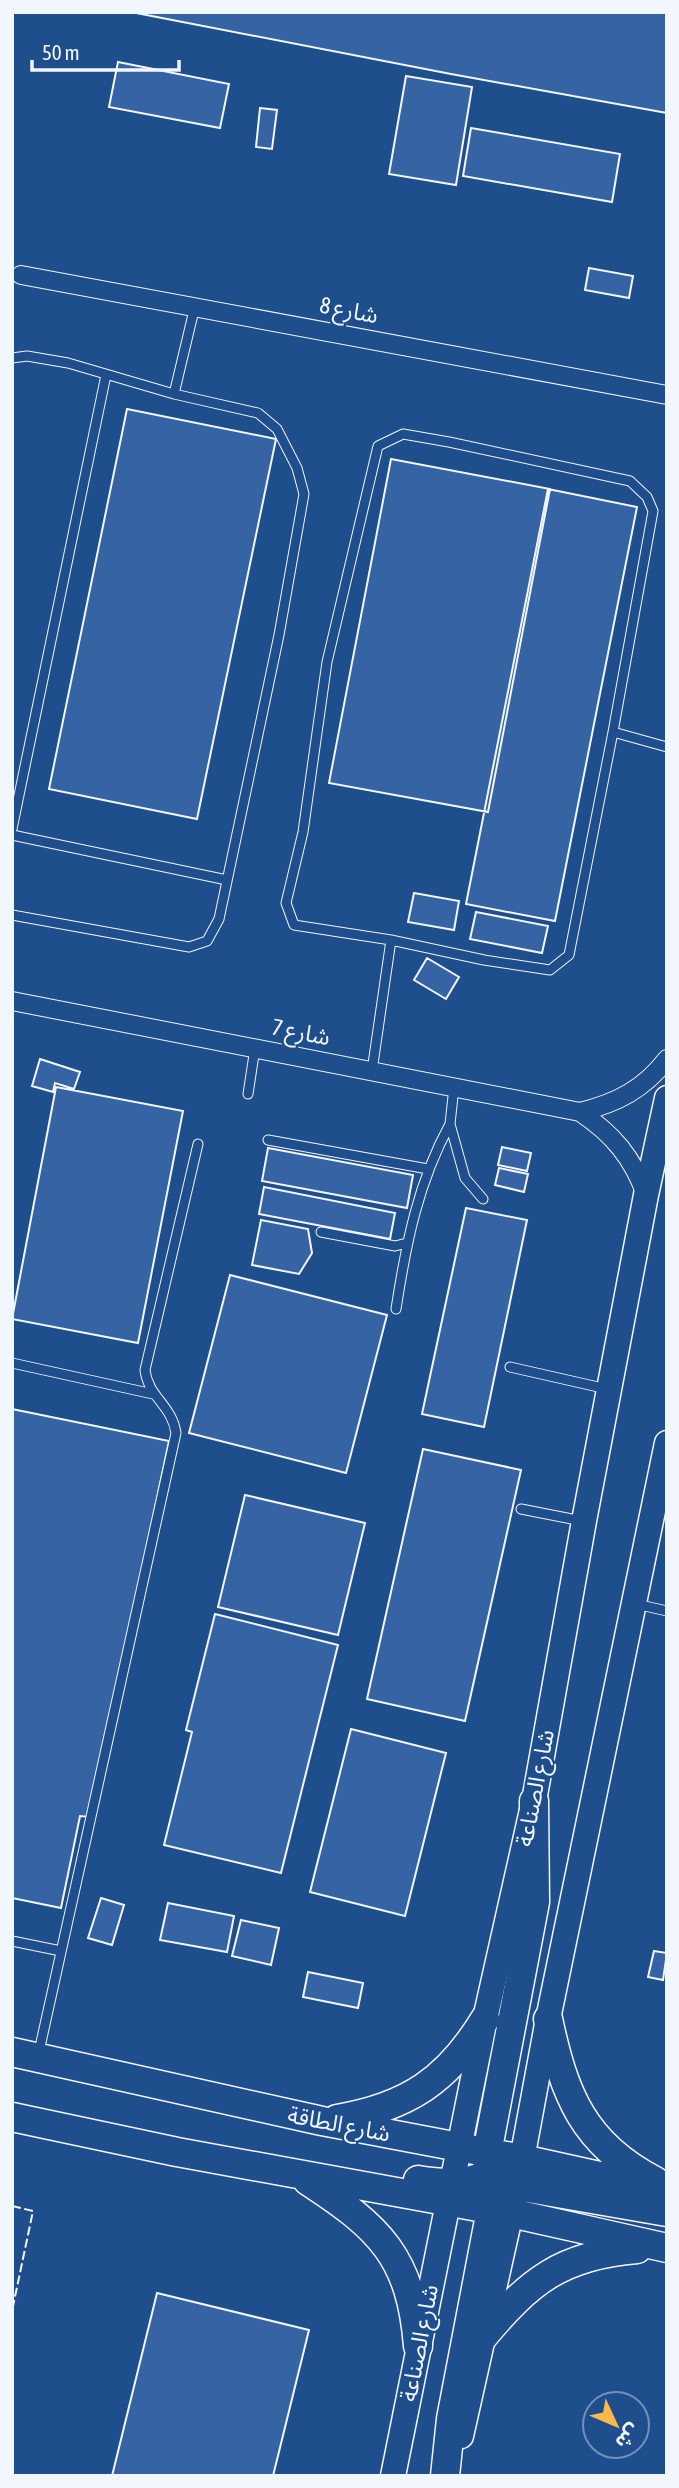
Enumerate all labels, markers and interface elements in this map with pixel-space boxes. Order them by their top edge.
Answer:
scale bar [32,28,178,72]
text: 50 m [42,40,80,64]
street label: شارع 8 [317,292,380,332]
street label: شارع 7 [269,1014,332,1054]
street label: شارع الصناعة [511,1727,563,1849]
street label: شارع الطاقة [285,2101,392,2151]
street label: شارع الصناعة [395,2282,447,2404]
north arrow [581,2390,651,2460]
text: ش [611,2420,645,2454]

